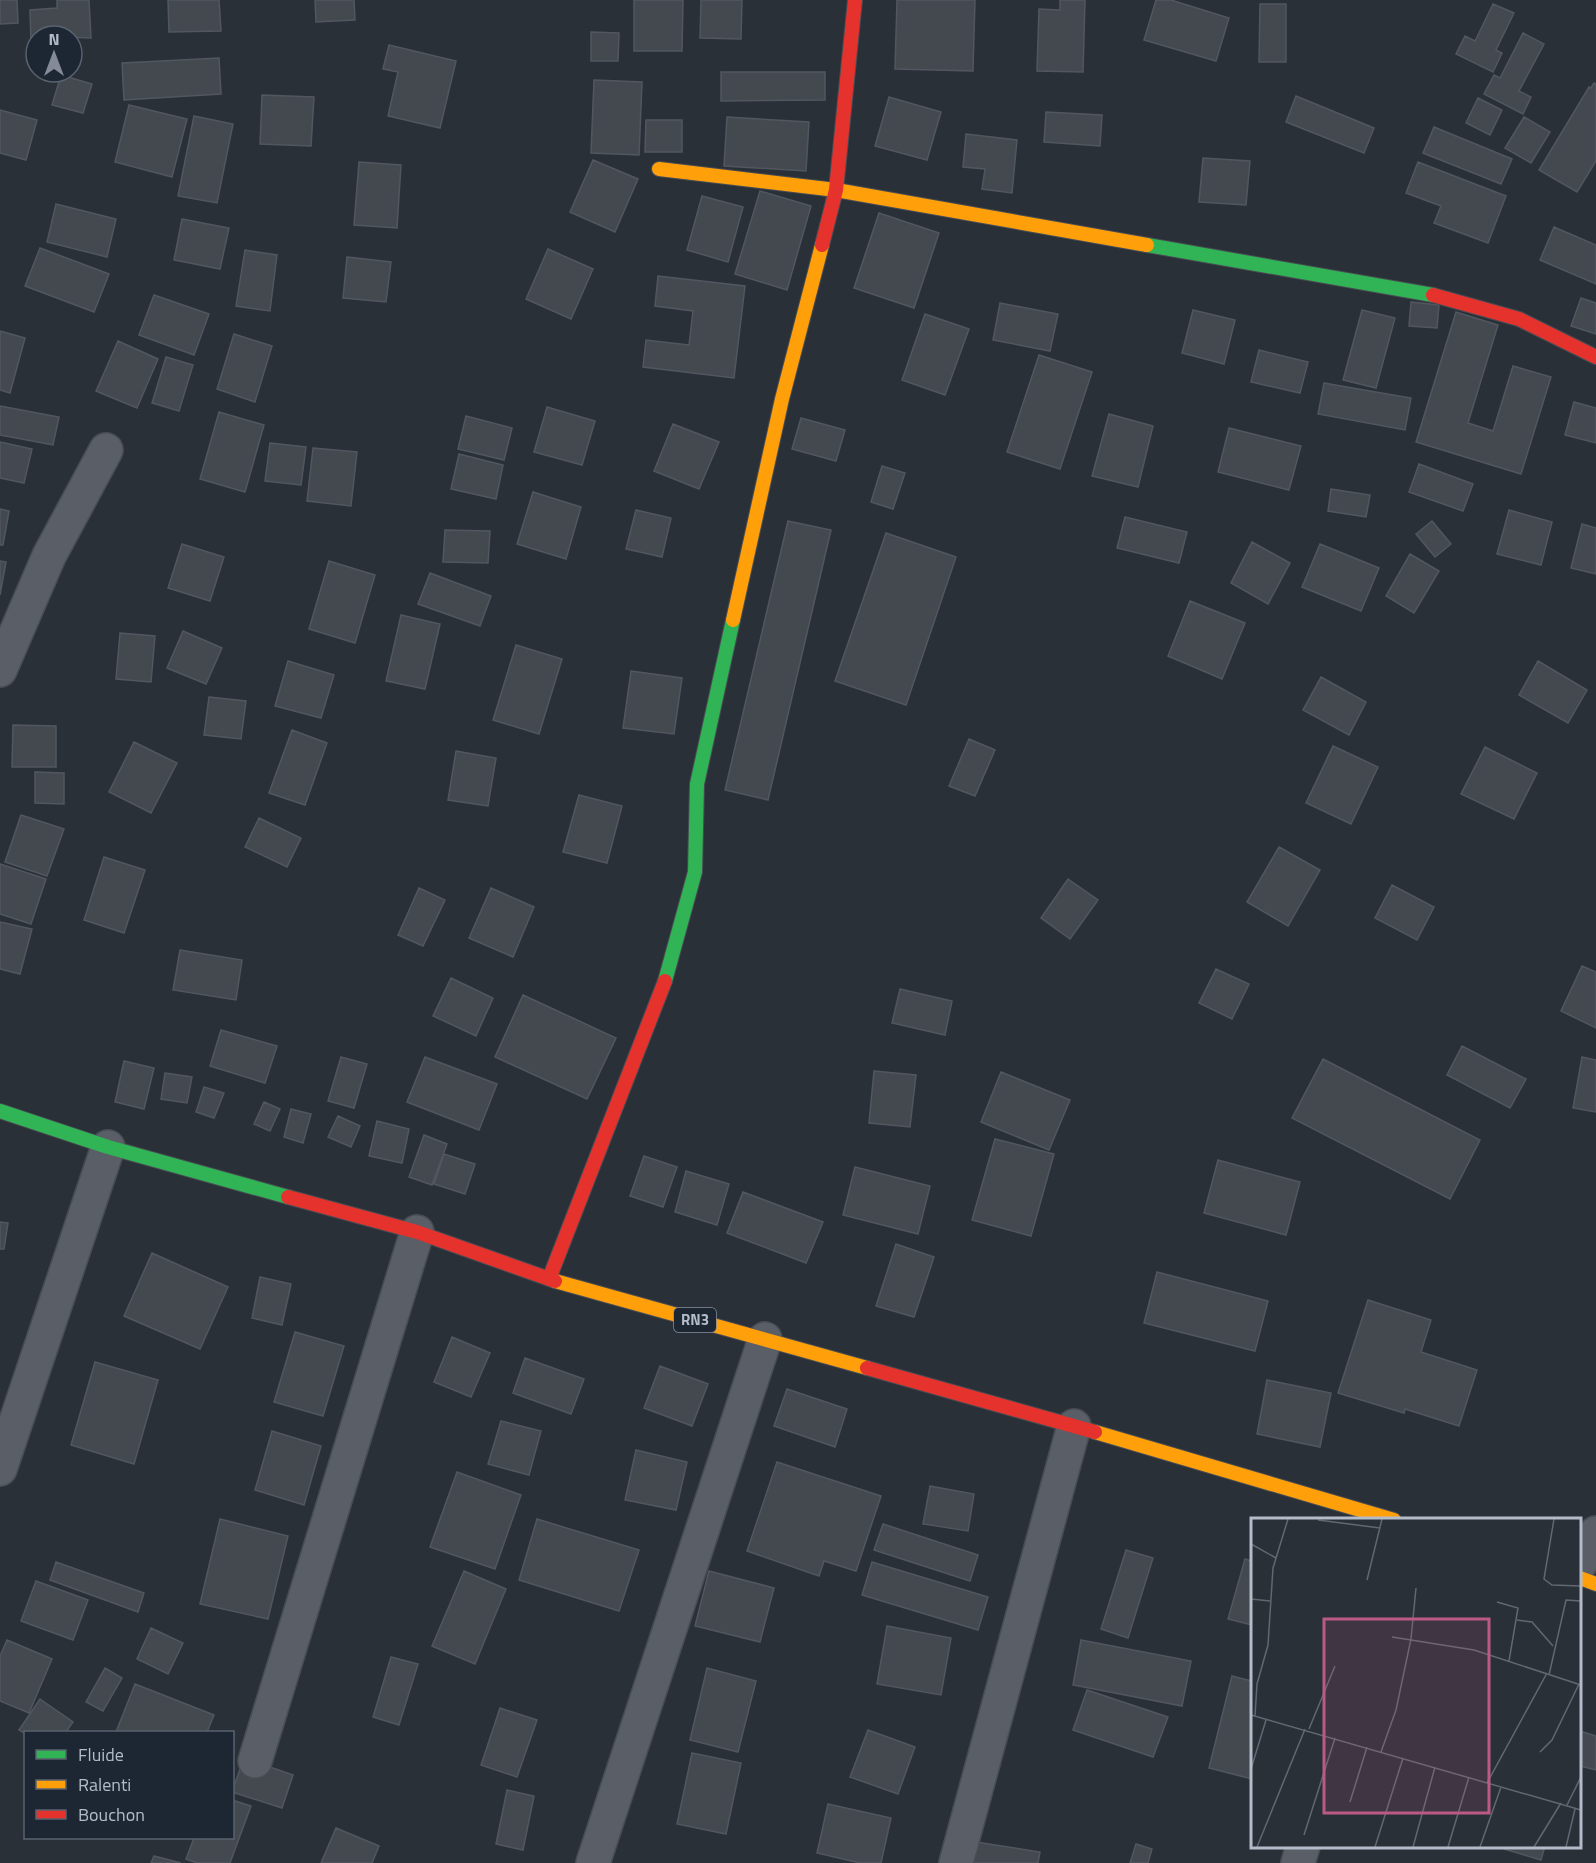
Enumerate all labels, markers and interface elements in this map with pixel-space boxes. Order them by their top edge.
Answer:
north arrow [24,24,84,84]
text: N [48,27,60,51]
road number: RN3 [674,1308,716,1332]
inset map [1251,1518,1581,1848]
legend [24,1731,234,1839]
text: Fluide [78,1741,124,1768]
text: Ralenti [78,1771,131,1798]
text: Bouchon [78,1801,145,1828]

